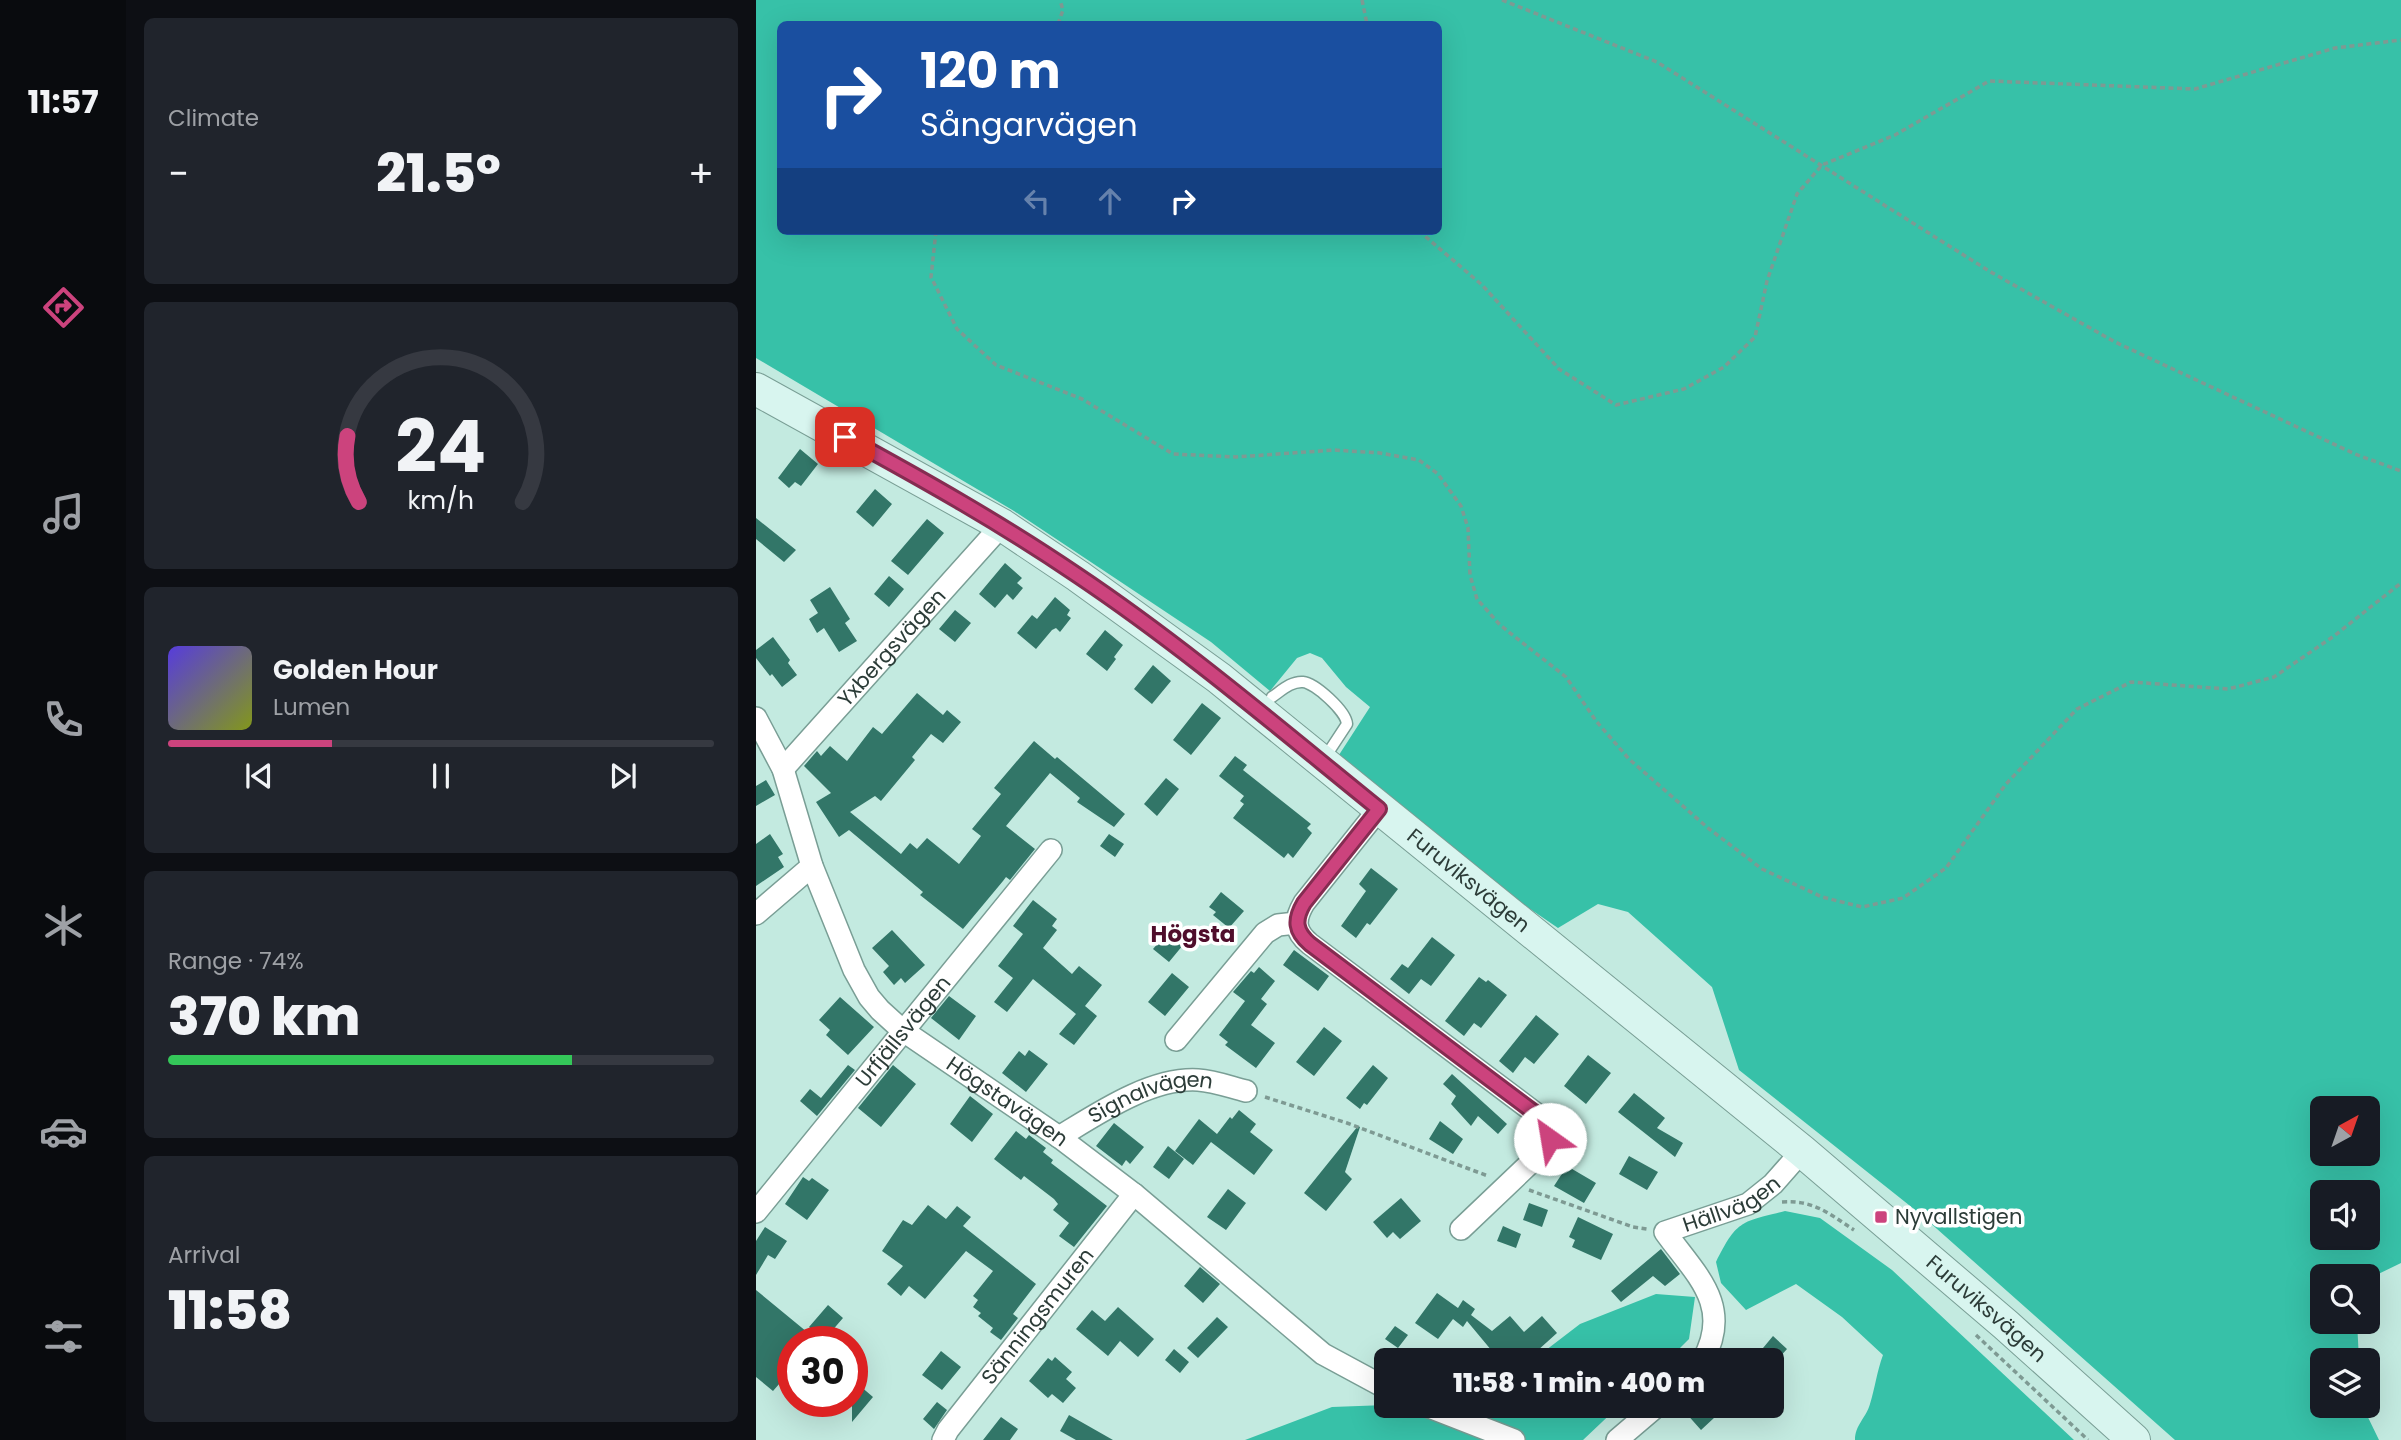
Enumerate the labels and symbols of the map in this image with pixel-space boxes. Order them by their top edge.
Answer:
pin [815,407,875,467]
street label: Yxbergsvägen [831,582,952,713]
street label: Furuviksvägen [1401,821,1537,939]
district label: Högsta [1151,918,1235,950]
street label: Urfjällsvägen [848,969,957,1093]
street label: Högstavägen [941,1049,1075,1153]
street label: Signalvägen [1082,1065,1215,1130]
north arrow [2310,1096,2380,1166]
position arrow [1513,1102,1587,1176]
street label: Hällvägen [1679,1169,1786,1239]
place label: Nyvallstigen [1895,1202,2022,1231]
marker: Nyvallstigen [1873,1209,1889,1225]
street label: Sänningsmuren [974,1242,1100,1390]
street label: Furuviksvägen [1920,1248,2053,1369]
speed limit sign: 30 [777,1326,868,1417]

